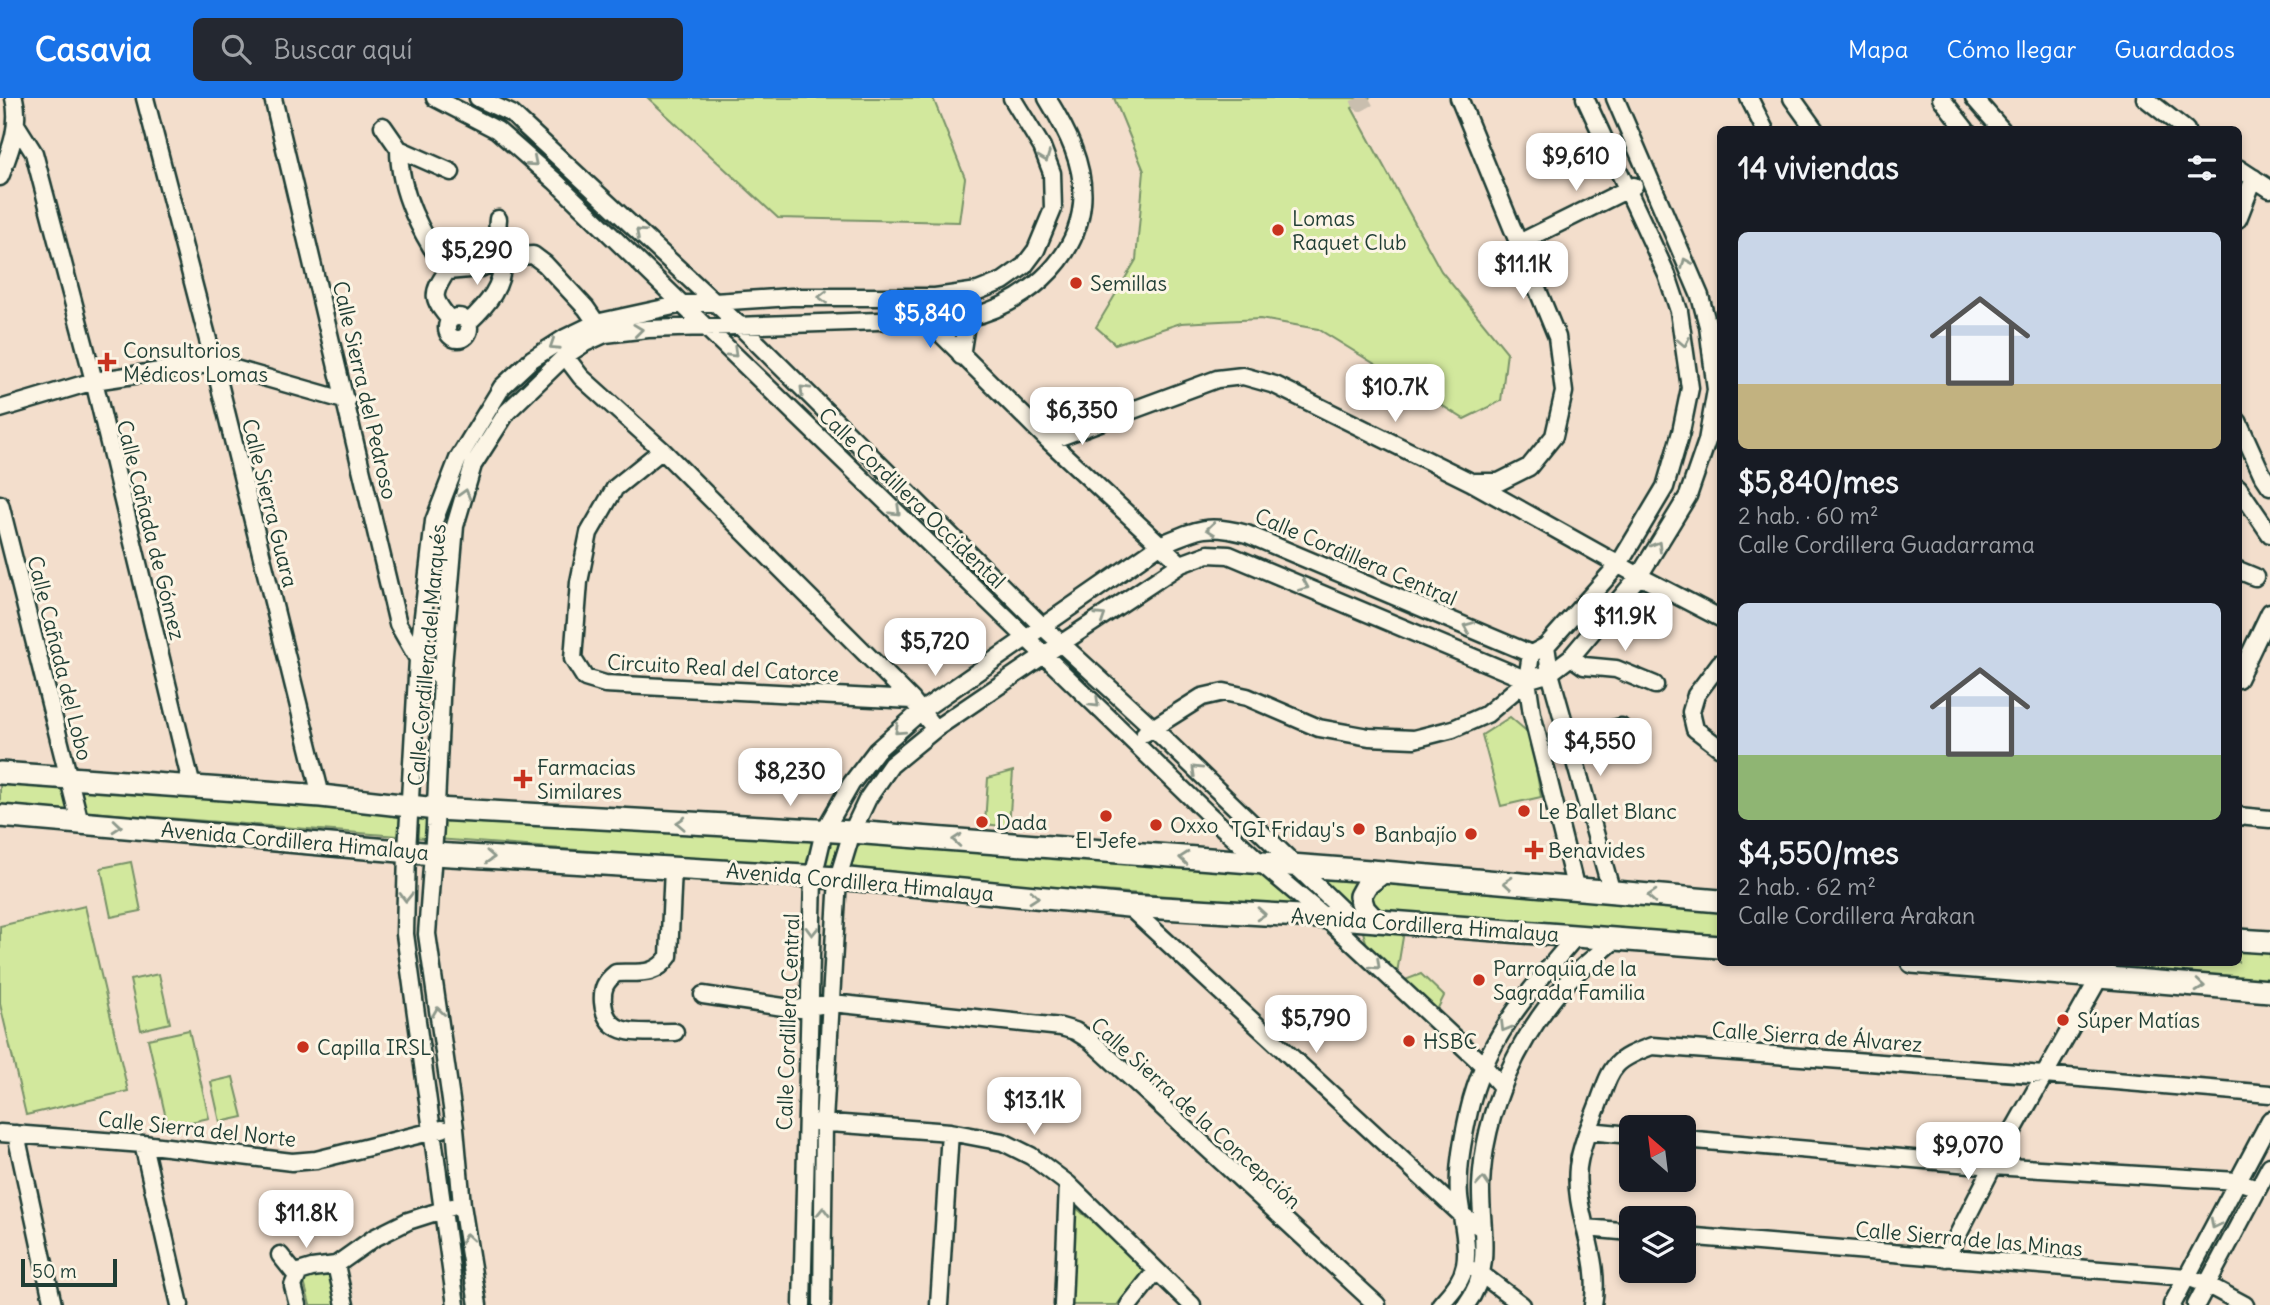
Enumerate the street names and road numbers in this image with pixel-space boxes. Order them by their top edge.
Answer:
street label: Calle Sierra del Pedroso [327,278,403,502]
street label: Calle Cordillera Occidental [813,402,1011,594]
street label: Calle Sierra Guara [236,416,304,590]
street label: Calle Cañada de Gómez [111,417,191,643]
street label: Calle Cordillera Central [1251,502,1461,612]
street label: Calle Cordillera del Marqués [402,523,452,787]
street label: Calle Cañada del Lobo [21,553,99,763]
street label: Circuito Real del Catorce [606,648,840,688]
street label: Avenida Cordillera Himalaya [160,816,430,866]
street label: Avenida Cordillera Himalaya [725,857,995,907]
street label: Avenida Cordillera Himalaya [1290,902,1560,948]
street label: Calle Cordillera Central [771,913,805,1131]
street label: Calle Sierra de la Concepción [1085,1011,1307,1215]
street label: Calle Sierra de Álvarez [1711,1016,1923,1058]
street label: Calle Sierra del Norte [97,1105,297,1153]
street label: Calle Sierra de las Minas [1854,1216,2084,1262]

